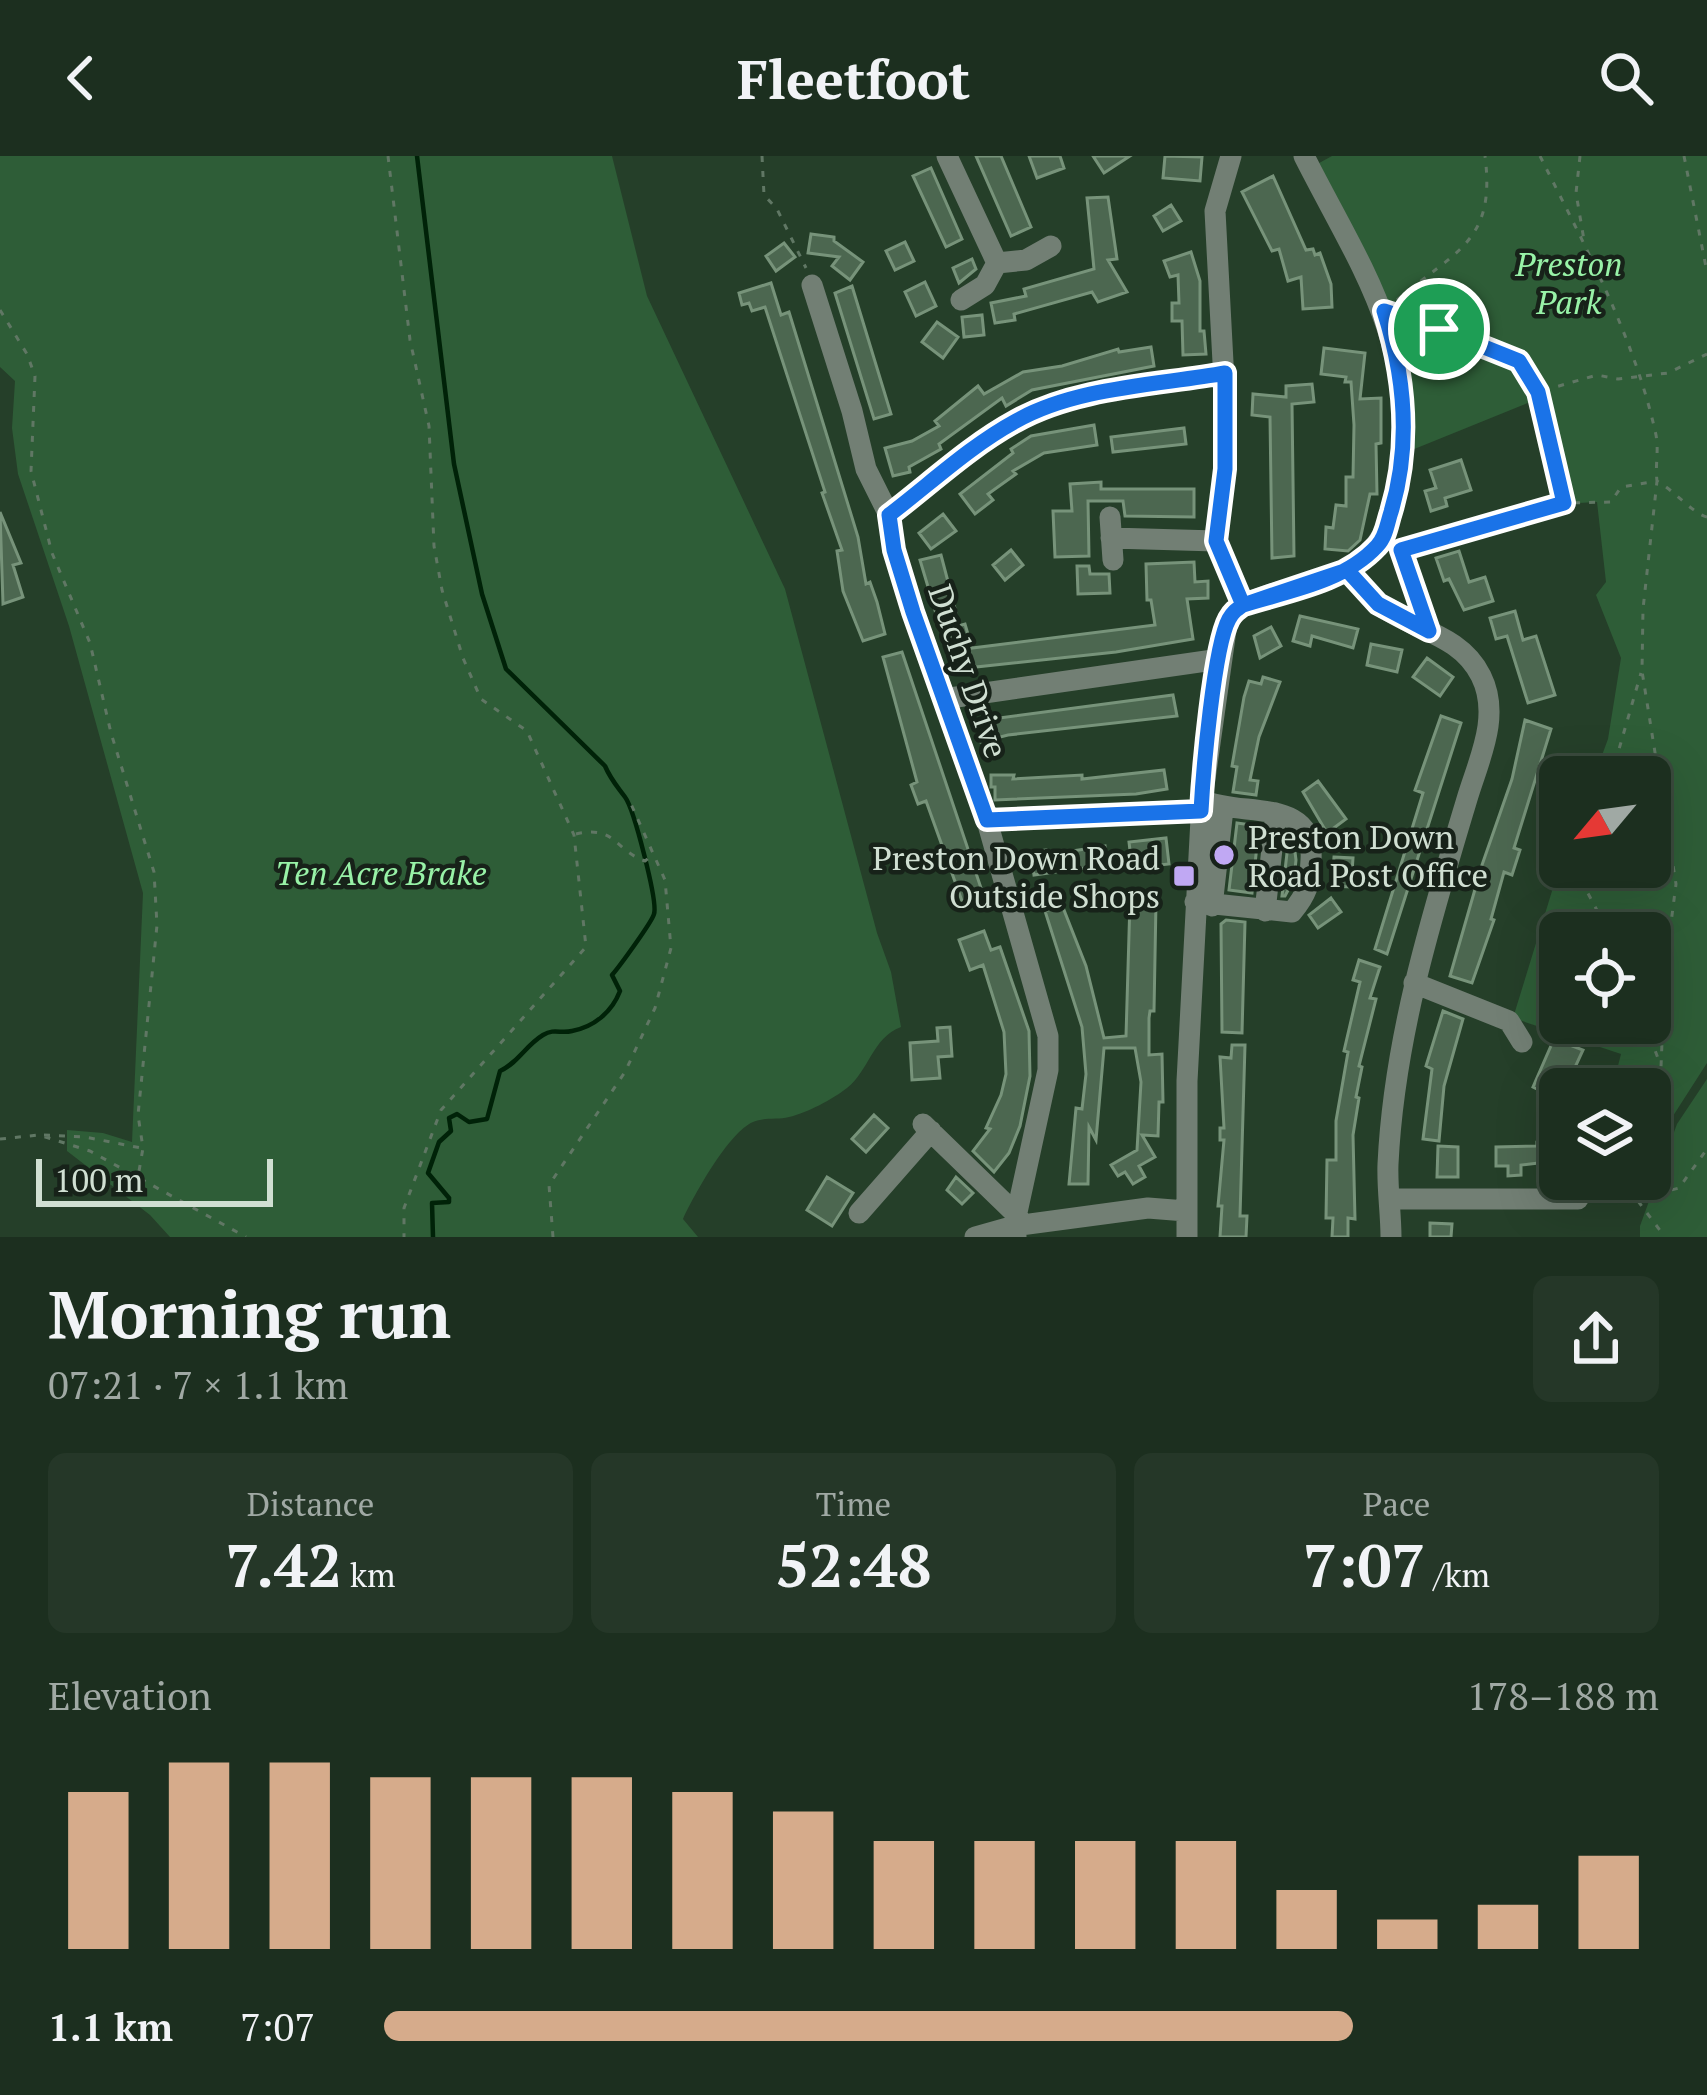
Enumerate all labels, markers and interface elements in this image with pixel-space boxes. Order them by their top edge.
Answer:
text: Fleetfoot [737,43,970,114]
icon: back [48,45,114,111]
icon: search [1593,45,1659,111]
park label: Preston Park [1515,242,1622,323]
pin [1388,278,1490,380]
icon: arrive [1406,296,1472,362]
street label: Duchy Drive [919,579,1019,763]
north arrow [1539,756,1671,888]
map controls [1539,756,1671,1200]
place label: Preston Down Road Post Office [1248,815,1488,896]
place label: Preston Down Road Outside Shops [872,836,1160,917]
marker: Preston Down Road Post Office [1211,842,1237,868]
park label: Ten Acre Brake [275,851,487,894]
marker: Preston Down Road Outside Shops [1171,863,1197,889]
button: locate [1539,912,1671,1044]
button: layers [1539,1068,1671,1200]
scale bar [36,1153,273,1206]
text: 100 m [54,1158,143,1201]
text: Morning run [48,1269,451,1357]
button: share [1533,1276,1659,1402]
text: 07:21 · 7 × 1.1 km [48,1358,348,1410]
text: Distance [247,1482,374,1525]
text: Time [816,1482,891,1525]
text: Pace [1363,1482,1430,1525]
text: 7.42 [226,1525,342,1604]
text: 52:48 [775,1525,932,1604]
text: 7:07 [1303,1525,1425,1604]
text: km [342,1553,395,1596]
text: /km [1425,1553,1490,1596]
text: Elevation [48,1669,212,1721]
text: 178–188 m [1467,1669,1659,1721]
text: 1.1 km [48,2000,173,2052]
text: 7:07 [240,2000,315,2052]

